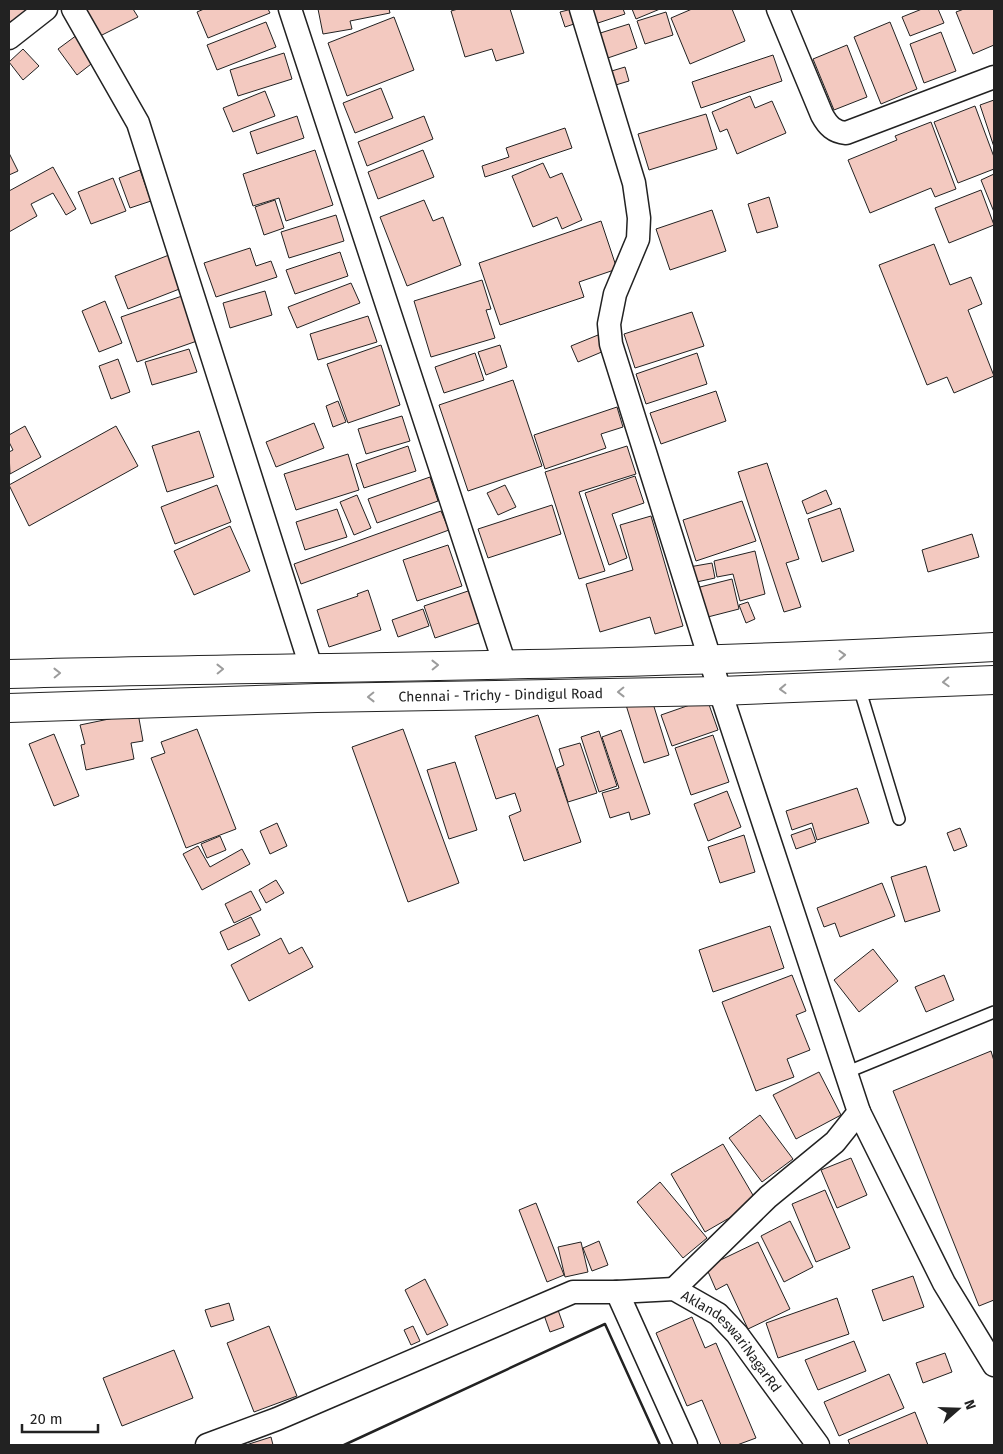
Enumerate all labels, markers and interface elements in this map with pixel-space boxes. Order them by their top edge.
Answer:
one-way arrow [839,650,847,661]
one-way arrow [431,660,439,671]
one-way arrow [216,664,224,674]
one-way arrow [54,667,62,678]
one-way arrow [941,677,949,688]
one-way arrow [779,684,786,694]
street label: Chennai - Trichy - Dindigul Road [398,685,603,706]
one-way arrow [617,687,624,697]
one-way arrow [367,692,374,702]
street label: AklandeswariNagarRd [678,1287,785,1396]
north arrow [933,1384,983,1434]
text: N [960,1397,979,1412]
scale bar [22,1402,99,1434]
text: 20 m [30,1410,63,1428]

